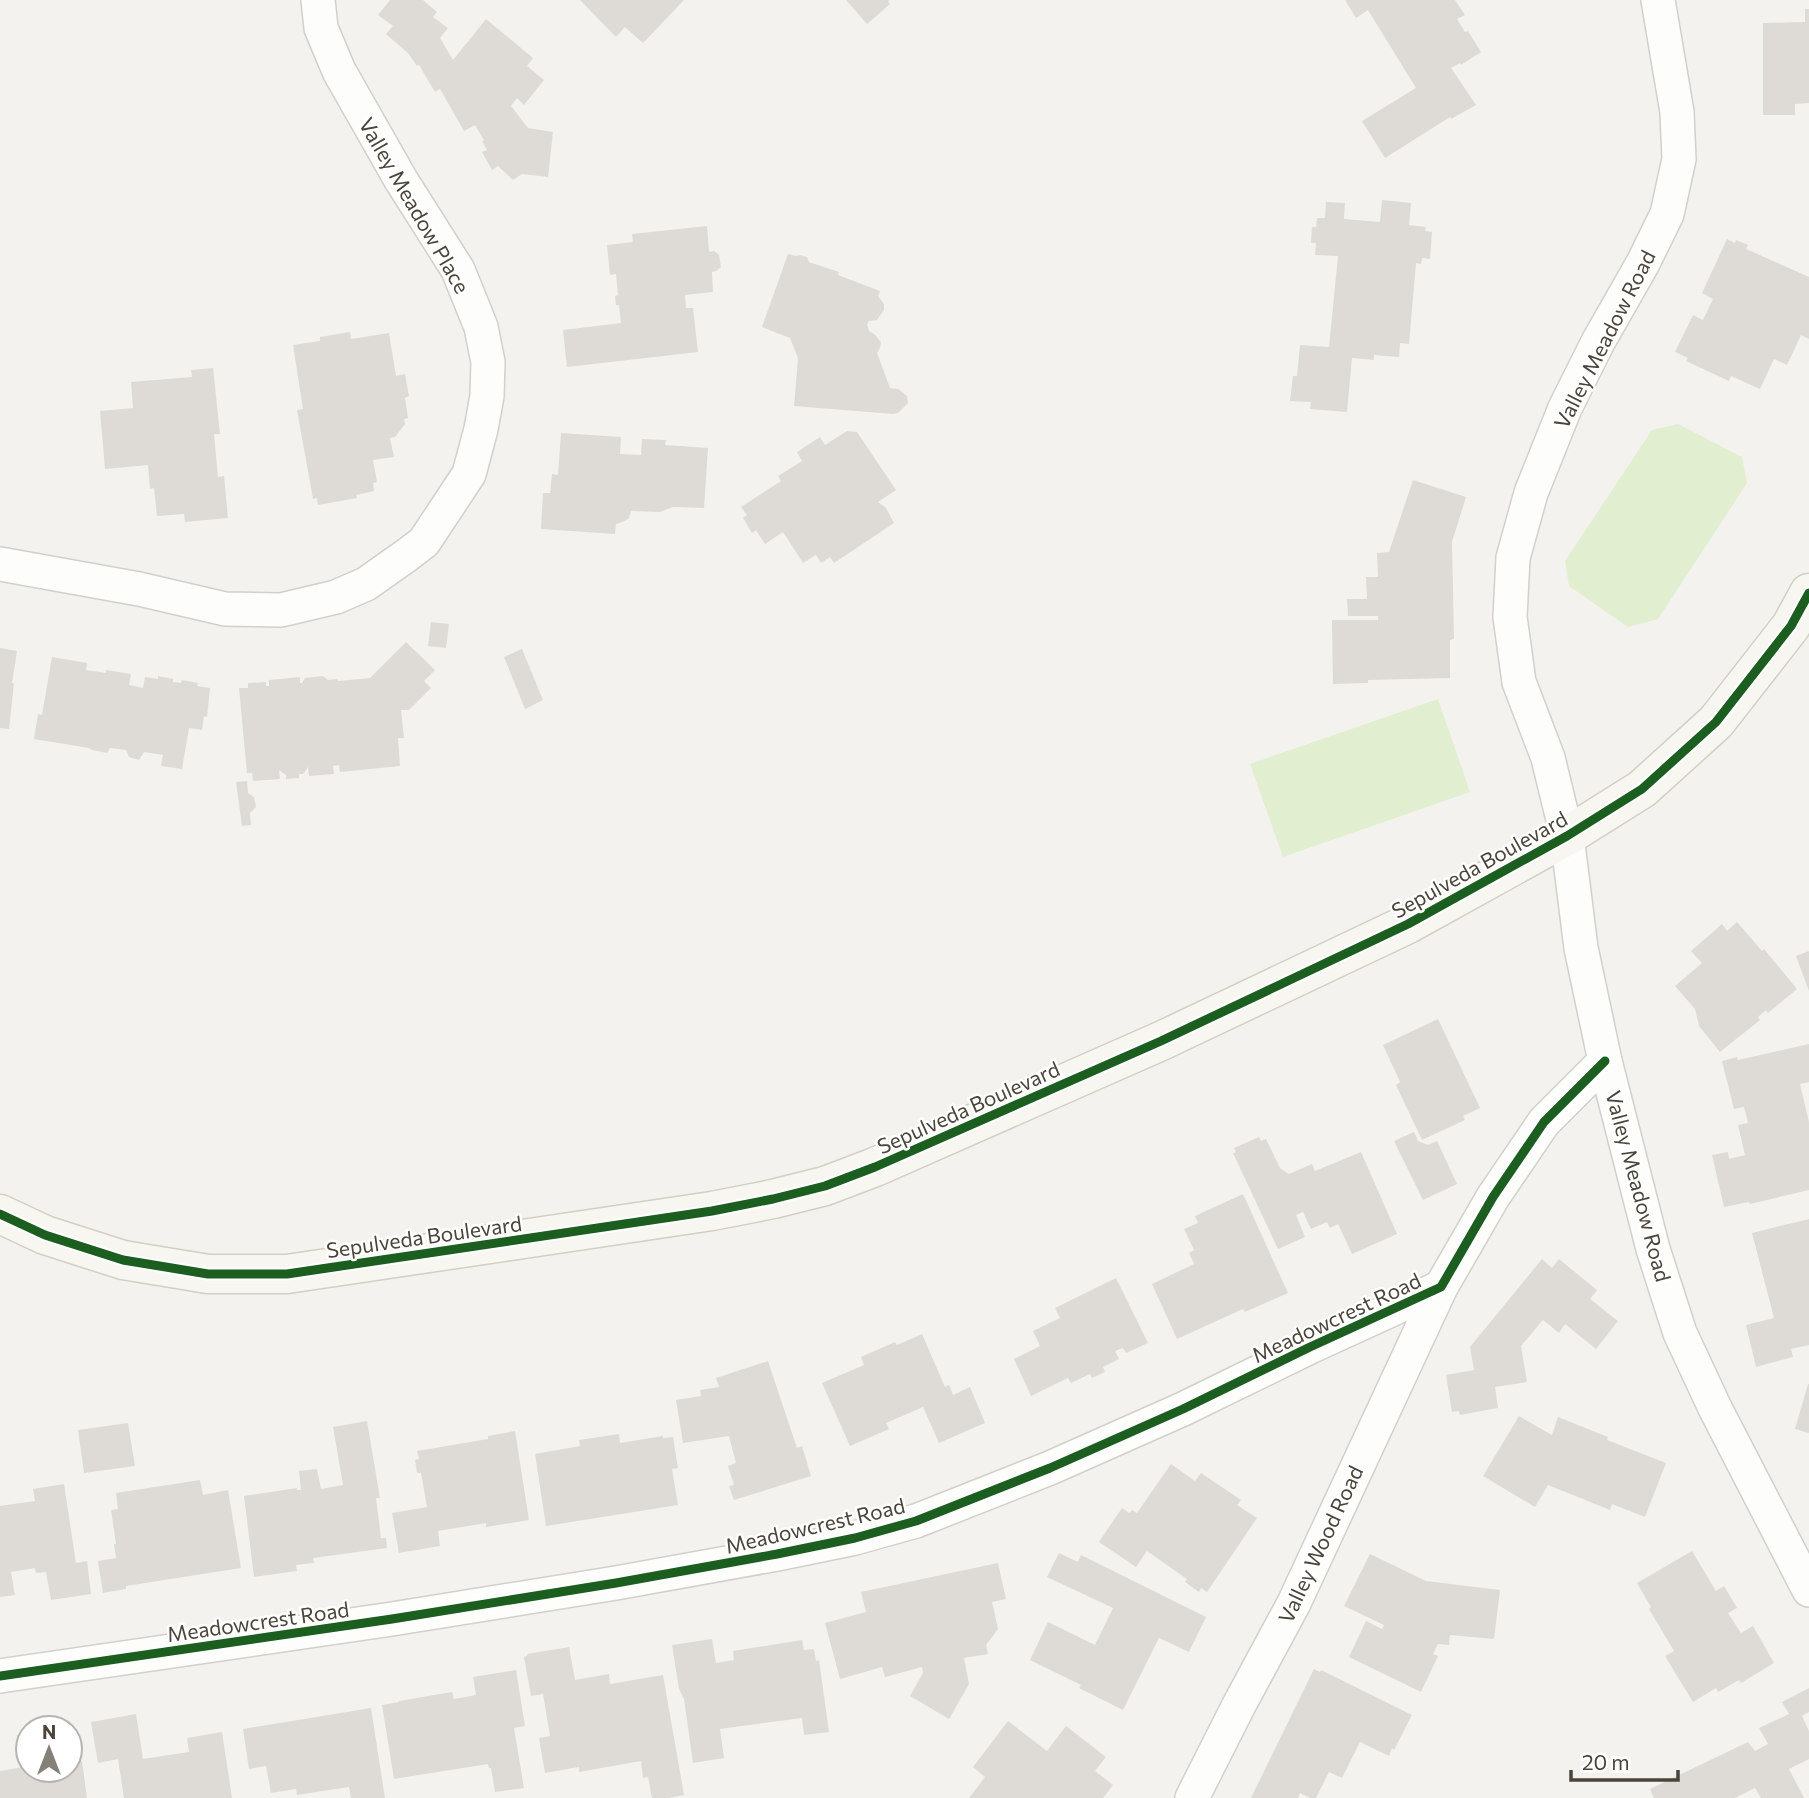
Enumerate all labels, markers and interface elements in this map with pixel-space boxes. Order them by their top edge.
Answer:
street label: Valley Meadow Place [354,113,476,297]
street label: Valley Meadow Road [1548,246,1660,432]
street label: Sepulveda Boulevard [1387,805,1571,923]
street label: Sepulveda Boulevard [873,1055,1063,1159]
street label: Valley Meadow Road [1601,1088,1677,1284]
street label: Sepulveda Boulevard [325,1210,523,1262]
street label: Meadowcrest Road [1248,1267,1424,1367]
street label: Valley Wood Road [1273,1461,1367,1627]
street label: Meadowcrest Road [723,1492,907,1558]
street label: Meadowcrest Road [165,1596,351,1646]
north arrow [14,1714,84,1784]
text: N [42,1720,56,1743]
scale bar [1571,1738,1678,1782]
text: 20 m [1582,1749,1630,1774]

